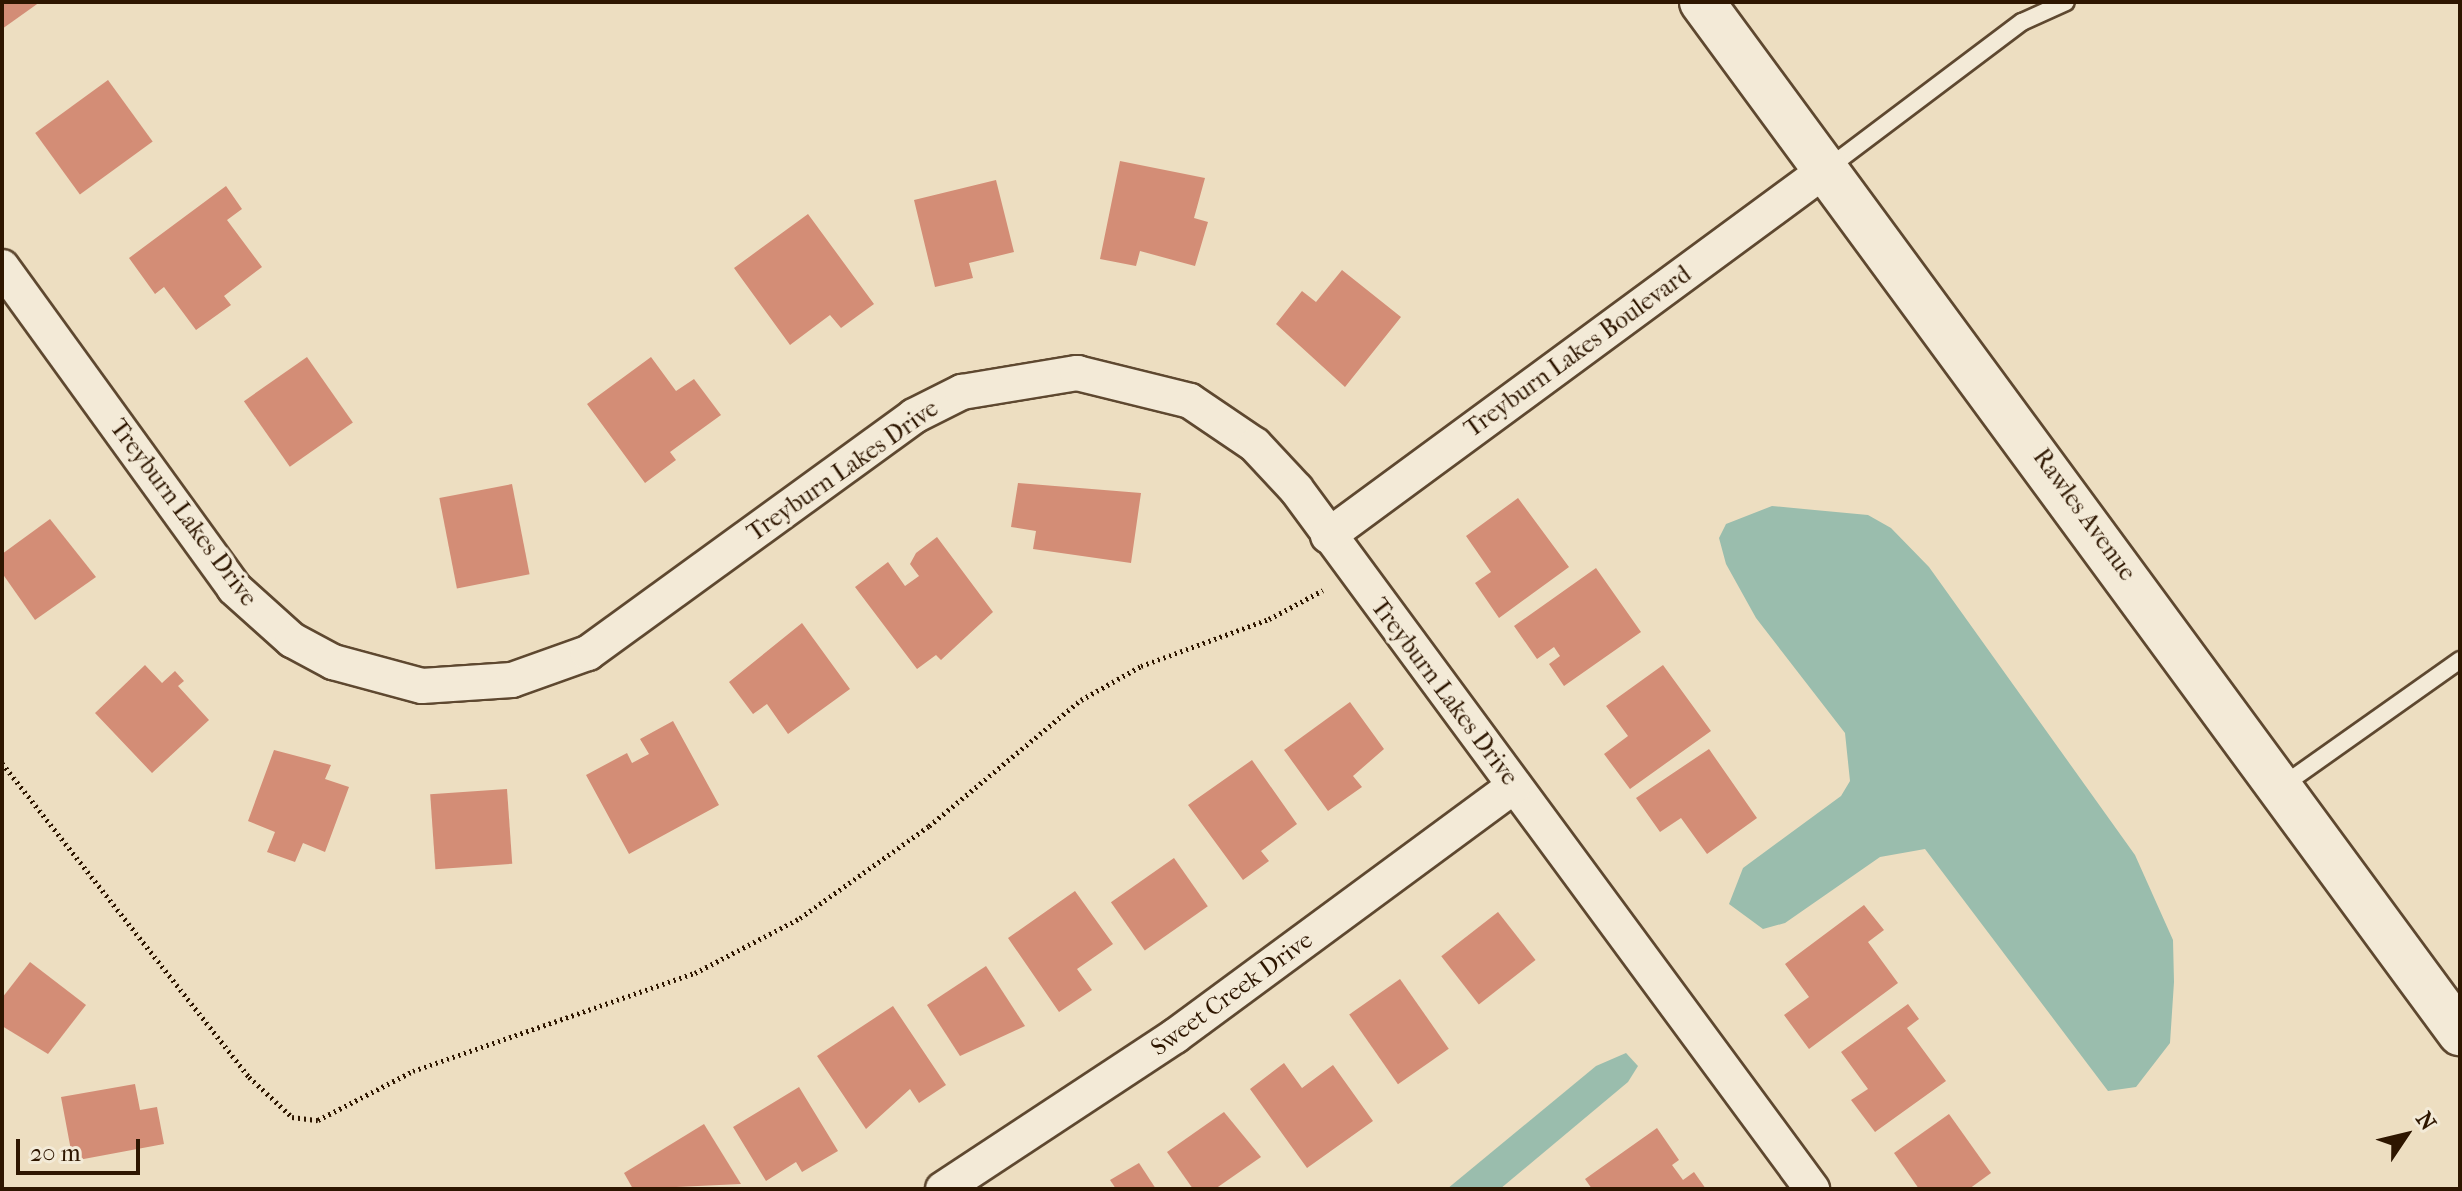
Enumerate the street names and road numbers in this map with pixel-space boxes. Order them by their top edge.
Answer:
street label: Treyburn Lakes Boulevard [1459,260,1697,444]
street label: Treyburn Lakes Drive [742,394,944,548]
street label: Treyburn Lakes Drive [103,414,263,612]
street label: Rawles Avenue [2027,443,2141,587]
street label: Treyburn Lakes Drive [1364,593,1524,791]
street label: Sweet Creek Drive [1146,926,1318,1062]

